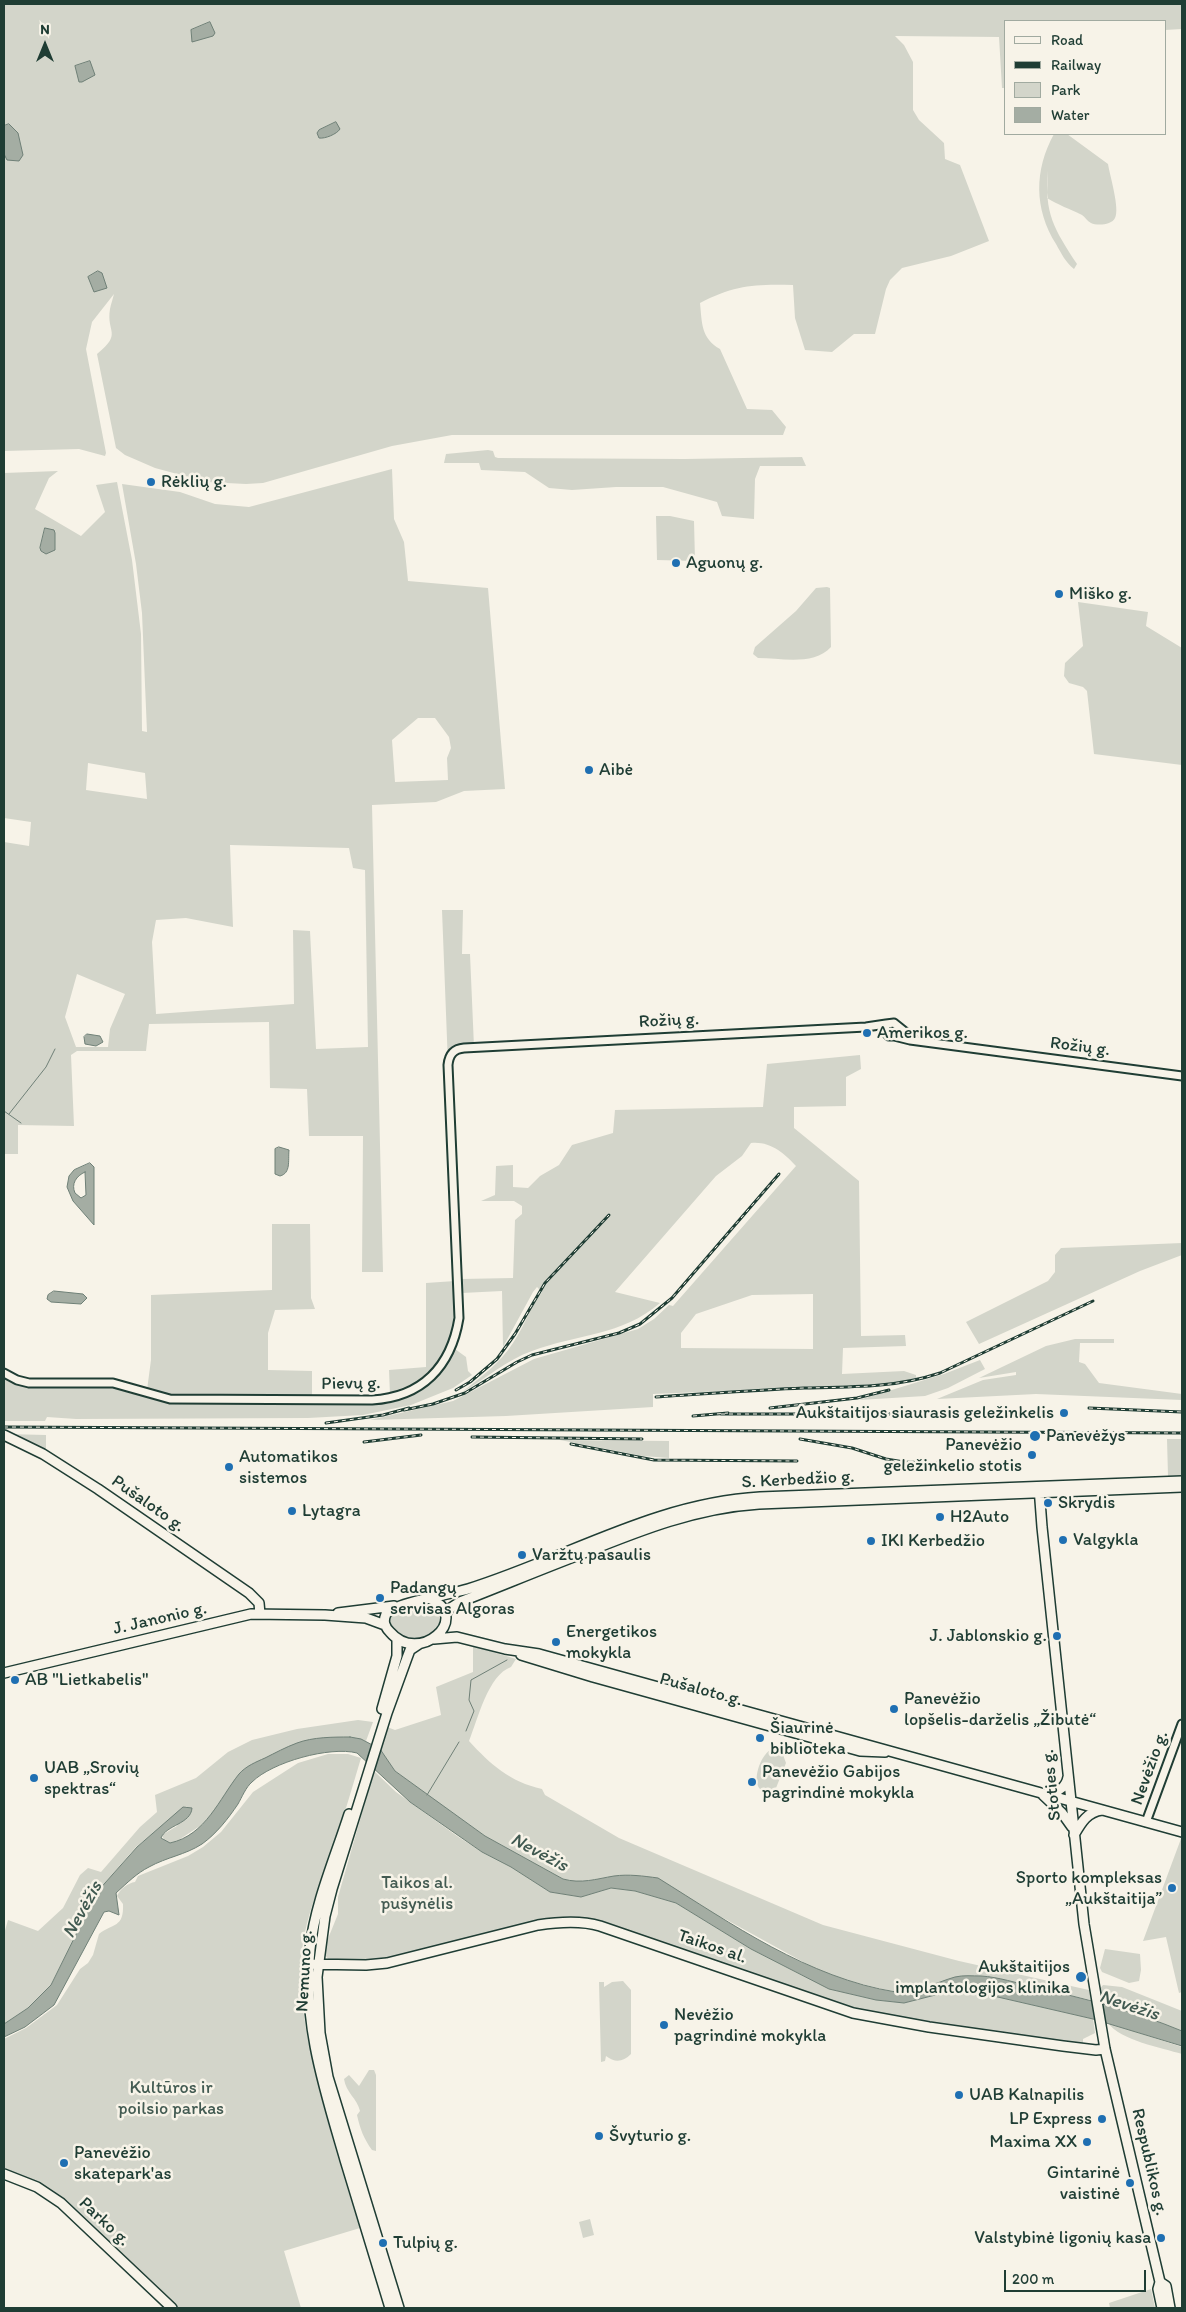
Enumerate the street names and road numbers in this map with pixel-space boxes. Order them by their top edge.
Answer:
street label: Rožių g. [638,1009,700,1033]
street label: Rožių g. [1049,1033,1111,1061]
street label: Pievų g. [321,1373,381,1395]
street label: S. Kerbedžio g. [741,1466,855,1494]
street label: Pušaloto g. [107,1471,189,1537]
street label: J. Janonio g. [111,1598,209,1640]
street label: Pušaloto g. [657,1669,745,1711]
street label: Nevėžio g. [1127,1728,1173,1808]
street label: Stoties g. [1037,1748,1067,1822]
street label: Taikos al. [675,1925,749,1969]
street label: Nemuno g. [292,1929,318,2013]
street label: Respublikos g. [1126,2106,1172,2218]
street label: Parko g. [74,2193,134,2251]

